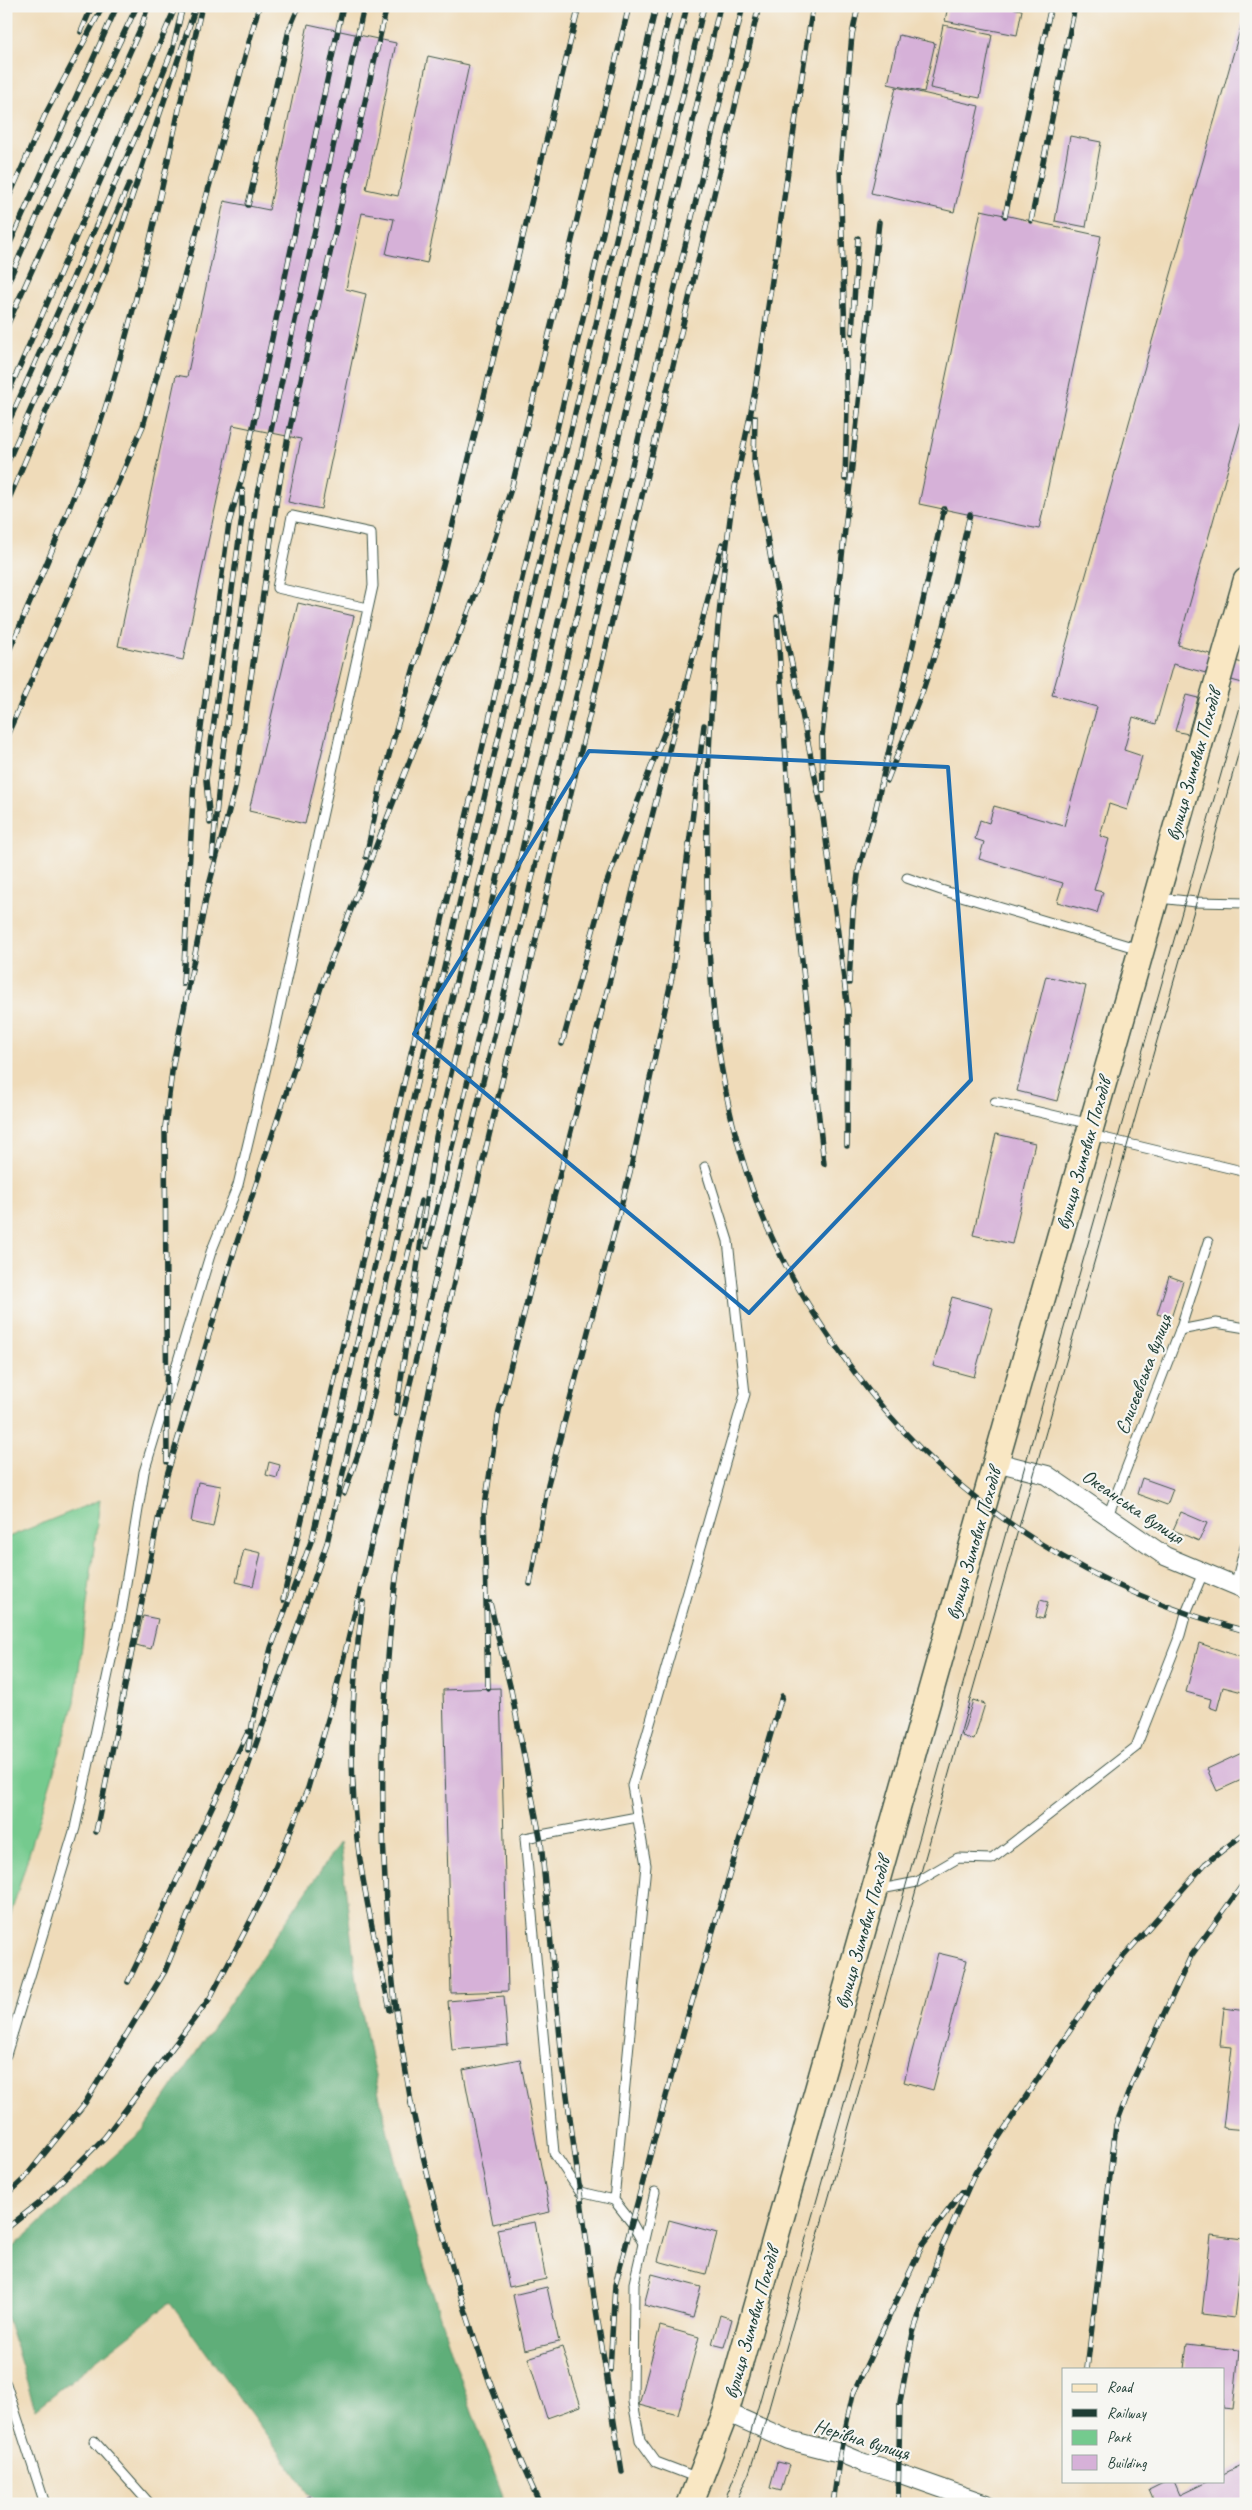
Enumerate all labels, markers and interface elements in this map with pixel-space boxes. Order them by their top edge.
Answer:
street label: вулиця Зимових Походів [1160,682,1228,844]
street label: вулиця Зимових Походів [1050,1071,1118,1233]
street label: Єлисєєвська вулиця [1109,1310,1178,1438]
street label: вулиця Зимових Походів [940,1461,1008,1623]
street label: Океанська вулиця [1077,1463,1190,1551]
street label: вулиця Зимових Походів [829,1850,897,2012]
street label: вулиця Зимових Походів [718,2240,786,2402]
legend [1062,2368,1224,2482]
text: Road [1107,2378,1134,2397]
text: Railway [1107,2404,1148,2423]
street label: Нерівна вулиця [811,2413,913,2466]
text: Park [1107,2428,1132,2447]
text: Building [1107,2454,1147,2473]

